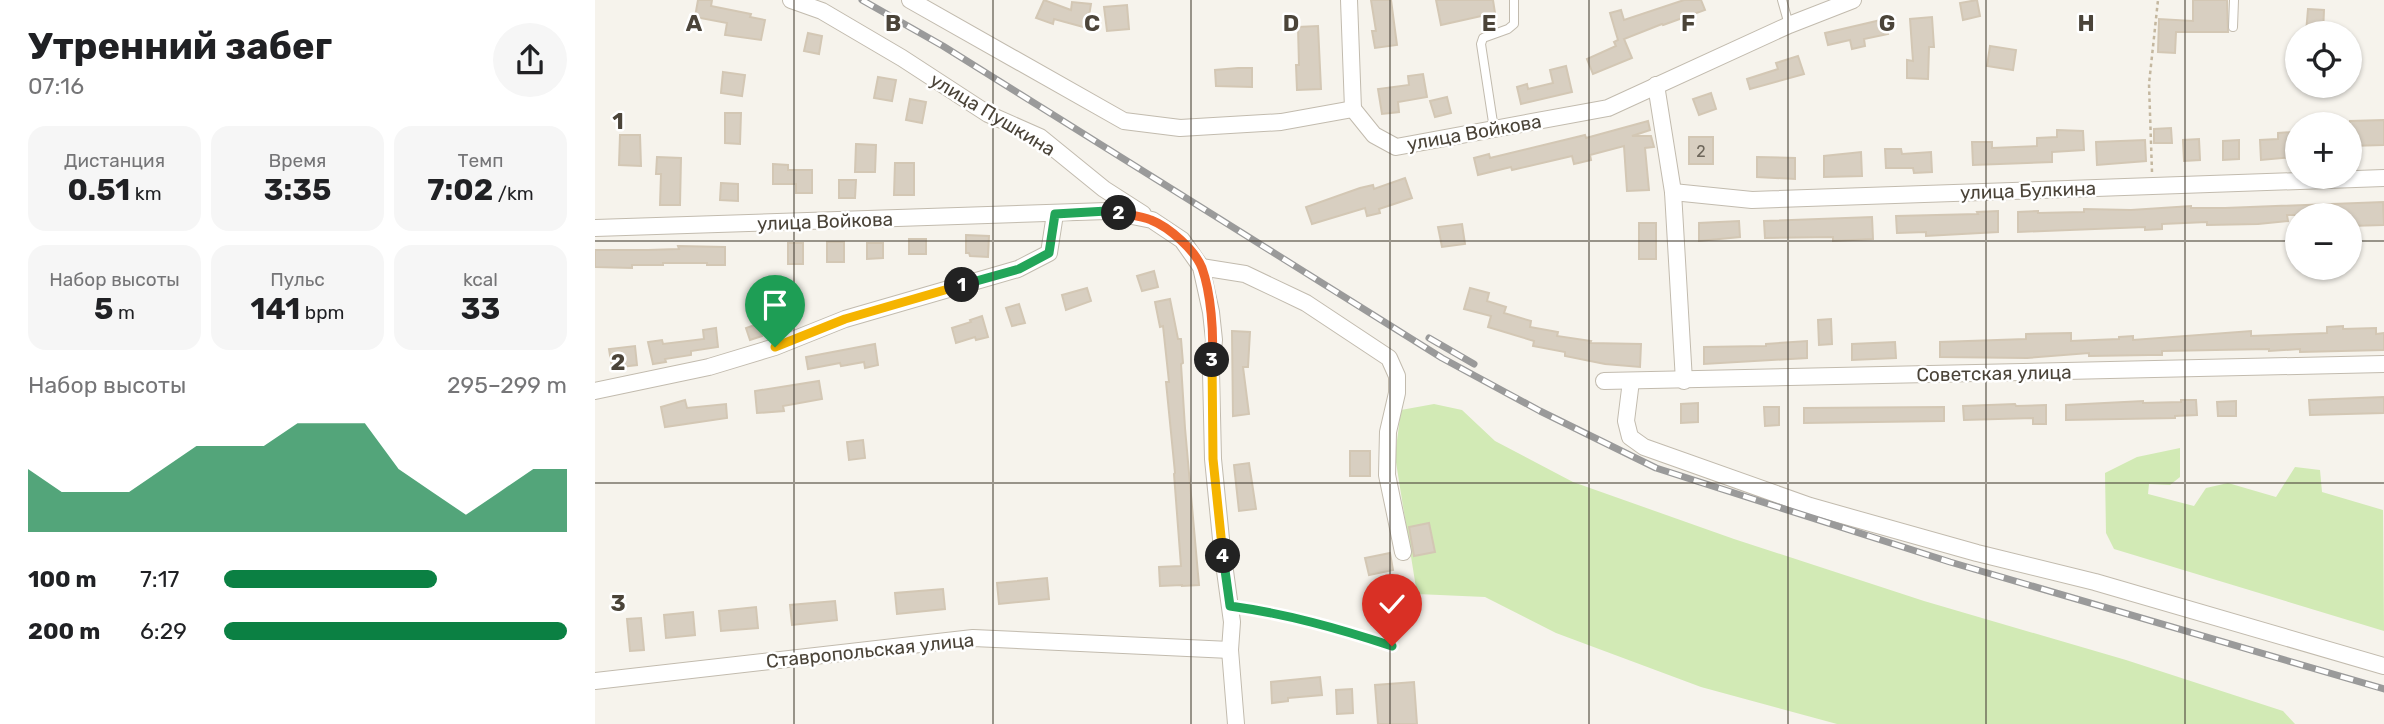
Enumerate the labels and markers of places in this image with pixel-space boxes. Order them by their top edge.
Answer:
pin: 2 [1101,196,1137,230]
pin: 1 [945,268,979,302]
pin [745,275,805,347]
pin: 3 [1195,342,1229,378]
pin: 4 [1205,538,1241,574]
pin [1362,574,1422,646]

